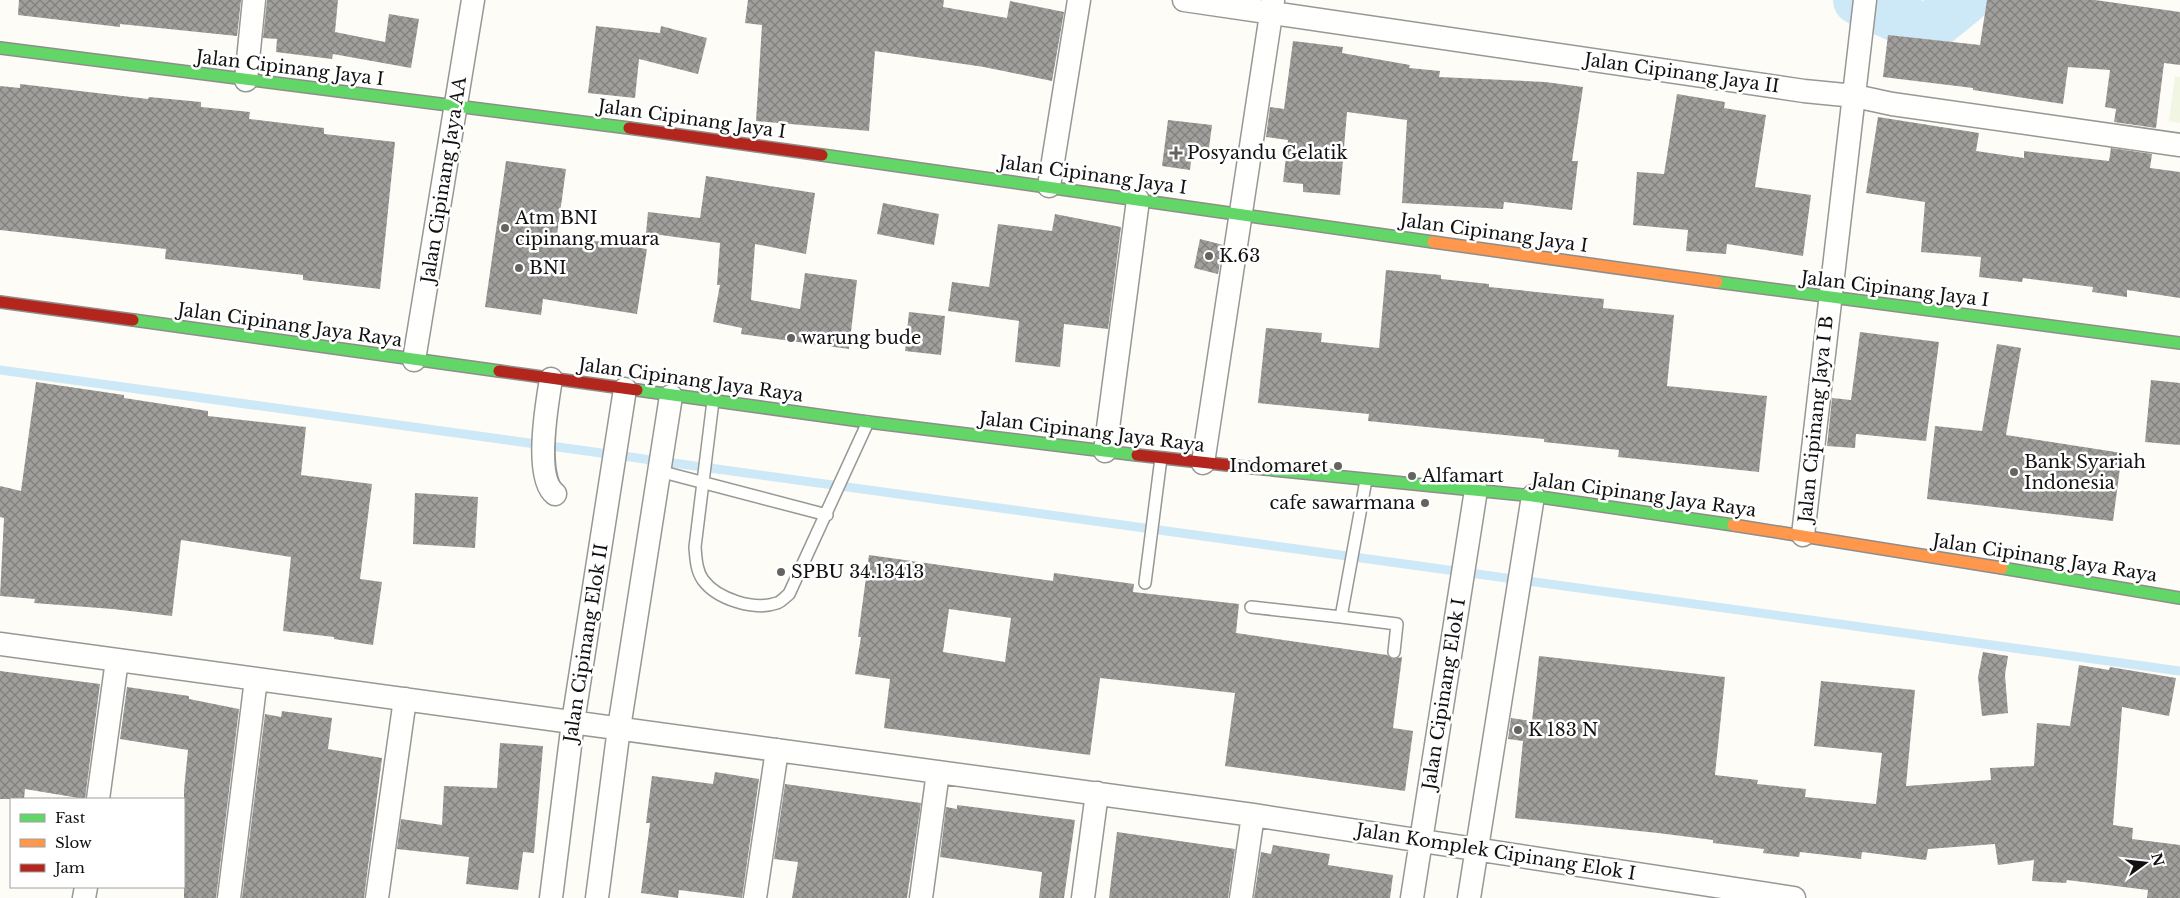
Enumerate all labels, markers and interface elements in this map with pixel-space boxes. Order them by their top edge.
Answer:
street label: Jalan Cipinang Jaya I [193,45,385,90]
street label: Jalan Cipinang Jaya II [1581,48,1781,98]
street label: Jalan Cipinang Jaya AA [416,74,471,287]
street label: Jalan Cipinang Jaya I [595,95,787,143]
place label: Posyandu Gelatik [1187,142,1348,164]
marker: Posyandu Gelatik [1169,146,1183,160]
street label: Jalan Cipinang Jaya I [996,151,1188,199]
place label: Atm BNI cipinang muara [514,207,660,250]
street label: Jalan Cipinang Jaya I [1397,209,1589,257]
marker: Atm BNI cipinang muara [499,222,511,234]
place label: K.63 [1219,245,1260,267]
marker: K.63 [1203,250,1215,262]
place label: BNI [529,257,566,279]
marker: BNI [513,262,525,274]
street label: Jalan Cipinang Jaya I [1798,266,1990,311]
street label: Jalan Cipinang Jaya Raya [174,298,404,352]
street label: Jalan Cipinang Jaya I B [1794,314,1838,526]
place label: warung bude [801,327,921,349]
marker: warung bude [785,332,797,344]
street label: Jalan Cipinang Jaya Raya [575,353,805,407]
street label: Jalan Cipinang Jaya Raya [976,407,1206,457]
place label: Bank Syariah Indonesia [2024,451,2146,494]
place label: Indomaret [1229,455,1328,477]
marker: Indomaret [1332,460,1344,472]
place label: Alfamart [1421,465,1504,487]
marker: Bank Syariah Indonesia [2008,466,2020,478]
street label: Jalan Cipinang Jaya Raya [1528,468,1758,522]
marker: Alfamart [1406,470,1418,482]
place label: cafe sawarmana [1270,492,1415,514]
marker: cafe sawarmana [1419,497,1431,509]
street label: Jalan Cipinang Jaya Raya [1929,529,2159,587]
street label: Jalan Cipinang Elok II [559,542,613,746]
place label: SPBU 34.13413 [791,561,924,583]
marker: SPBU 34.13413 [775,566,787,578]
street label: Jalan Cipinang Elok I [1418,597,1470,793]
place label: K 183 N [1528,719,1598,741]
marker: K 183 N [1512,724,1524,736]
legend [10,798,185,888]
text: Fast [55,808,86,827]
street label: Jalan Komplek Cipinang Elok I [1353,819,1637,885]
text: Slow [55,833,92,852]
north arrow [2120,838,2170,888]
text: N [2147,851,2168,868]
text: Jam [53,858,85,877]

